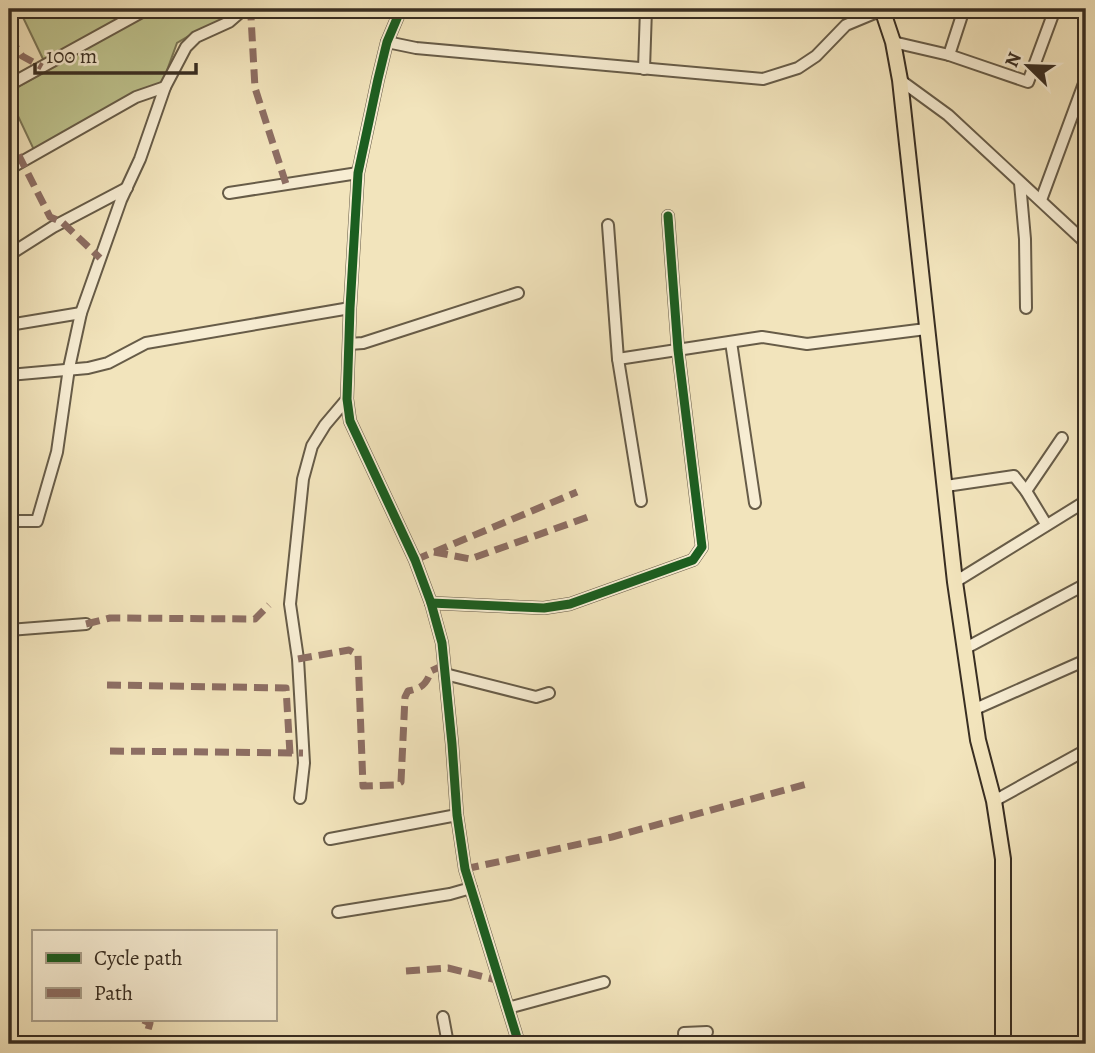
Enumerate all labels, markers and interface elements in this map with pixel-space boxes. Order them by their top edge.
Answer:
scale bar [35,32,196,76]
north arrow [993,32,1064,102]
text: 100 m [46,42,97,70]
text: N [999,48,1028,71]
legend [32,930,276,1021]
text: Cycle path [94,944,183,972]
text: Path [94,979,133,1007]

